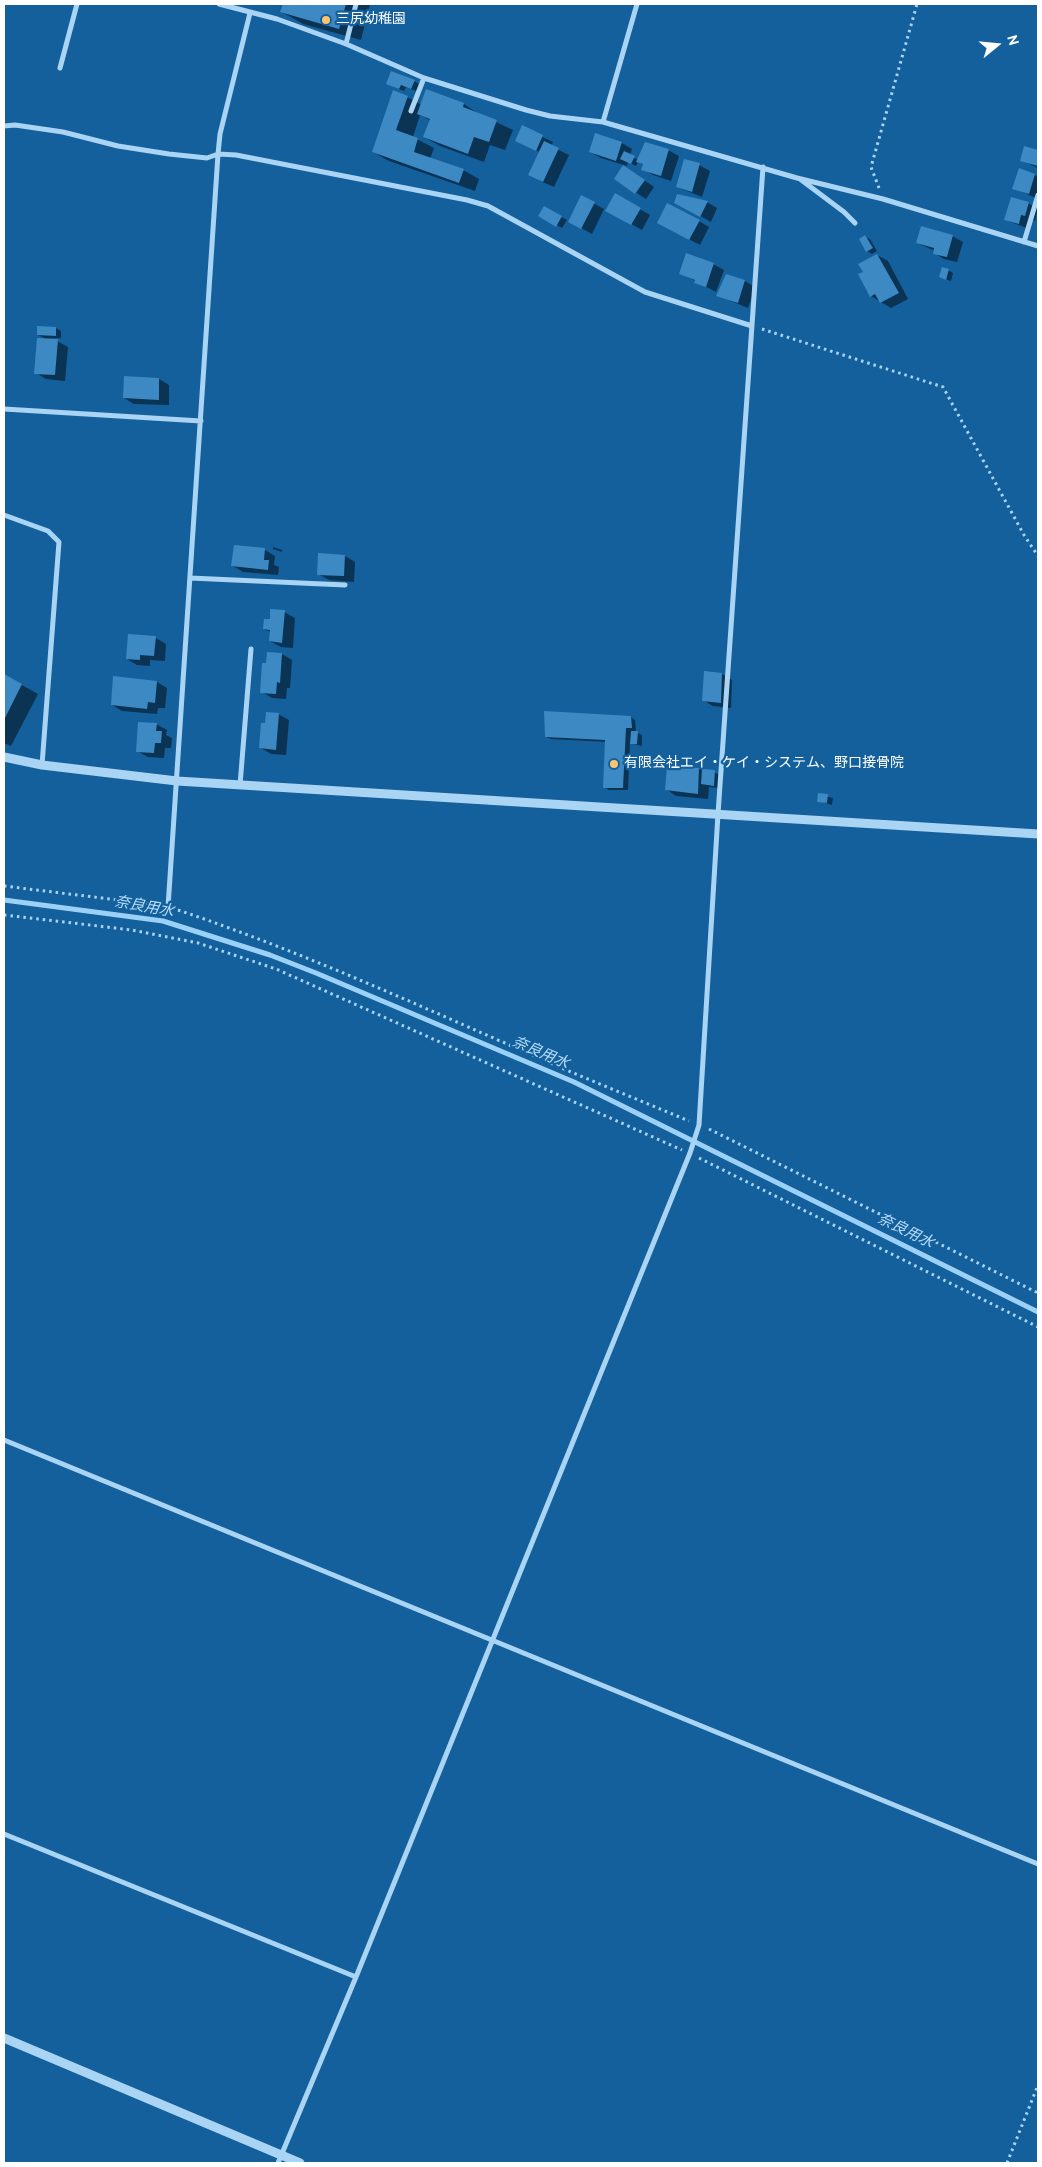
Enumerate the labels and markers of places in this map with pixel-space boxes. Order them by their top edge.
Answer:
place label: 三尻幼稚園 [336,12,406,28]
marker: 三尻幼稚園 [320,14,332,26]
place label: 有限会社エイ・ケイ・システム、野口接骨院 [624,756,904,772]
marker: 有限会社エイ・ケイ・システム、野口接骨院 [608,758,620,770]

